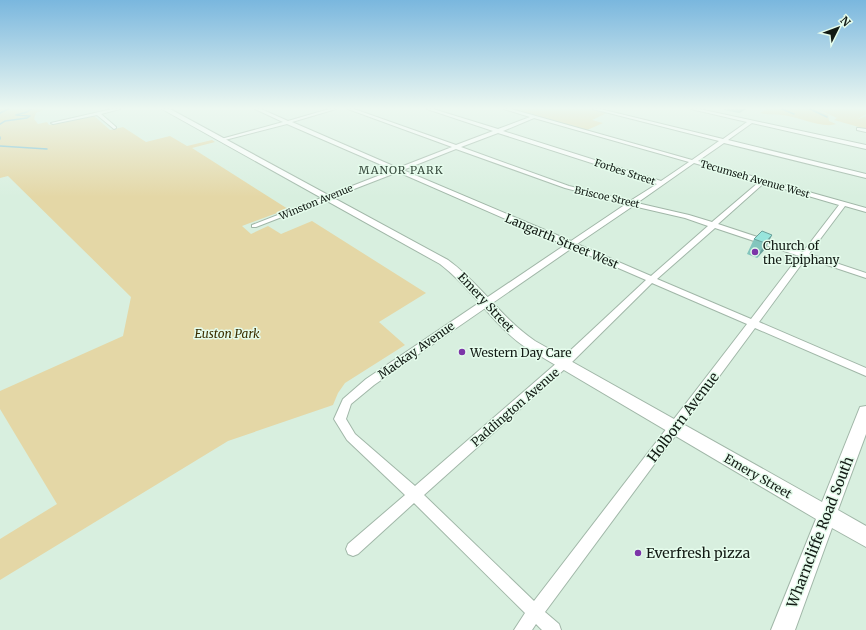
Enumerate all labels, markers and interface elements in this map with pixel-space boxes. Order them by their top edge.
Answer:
north arrow [818,8,858,48]
text: N [837,13,854,29]
street label: Forbes Street [593,156,657,188]
street label: Tecumseh Avenue West [699,157,811,201]
district label: MANOR PARK [358,163,444,177]
street label: Winston Avenue [276,181,355,223]
street label: Briscoe Street [573,183,641,211]
street label: Langarth Street West [503,210,621,272]
place label: Church of the Epiphany [763,238,839,267]
marker: Church of the Epiphany [750,247,760,257]
street label: Emery Street [455,269,517,335]
street label: Mackay Avenue [375,318,457,382]
park label: Euston Park [194,326,260,341]
place label: Western Day Care [469,345,571,360]
marker: Western Day Care [457,347,467,357]
street label: Paddington Avenue [468,365,562,449]
street label: Holborn Avenue [643,368,723,466]
street label: Emery Street [722,451,795,502]
street label: Wharncliffe Road South [782,454,857,611]
place label: Everfresh pizza [646,544,751,562]
marker: Everfresh pizza [633,548,643,558]

